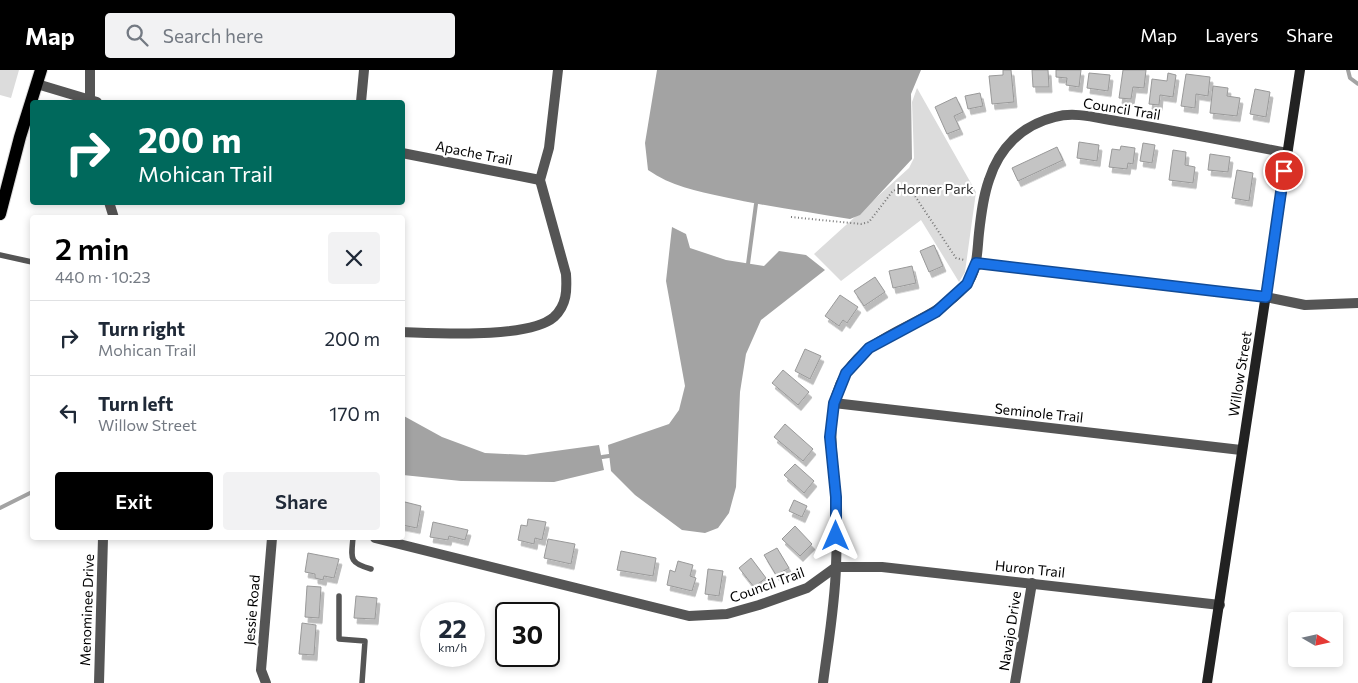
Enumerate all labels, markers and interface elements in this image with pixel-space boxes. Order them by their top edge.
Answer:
search box [105,13,455,58]
text: Map [25,21,75,50]
icon: search [123,21,151,49]
text: Search here [163,24,263,47]
text: Map [1140,24,1177,46]
text: Layers [1205,24,1258,46]
text: Share [1286,24,1333,46]
street label: Council Trail [1082,94,1162,123]
text: 200 m [138,117,241,160]
icon: right [55,120,120,185]
street label: Apache Trail [434,137,514,168]
pin [1263,150,1305,192]
icon: arrive [1270,157,1298,185]
text: Mohican Trail [138,160,273,187]
park label: Horner Park [896,180,974,197]
text: 2 min [55,229,129,266]
button: close [328,232,380,284]
text: 440 m · 10:23 [55,267,151,286]
text: Turn right [98,317,185,340]
icon: right [55,324,83,352]
text: 200 m [325,327,380,350]
street label: Willow Street [1224,330,1255,418]
text: Mohican Trail [98,340,196,359]
text: Turn left [98,392,173,415]
icon: left [55,399,83,427]
street label: Seminole Trail [994,399,1084,426]
text: 170 m [329,402,380,425]
text: Willow Street [98,415,197,434]
button: Exit [55,472,213,530]
button: Share [223,472,380,530]
position arrow [809,509,861,561]
street label: Menominee Drive [76,554,97,666]
street label: Huron Trail [994,556,1066,581]
street label: Council Trail [727,563,807,606]
street label: Jessie Road [240,574,263,646]
street label: Navajo Drive [995,590,1024,672]
speed limit sign: 30 [495,602,560,667]
north arrow [1288,612,1342,668]
map controls [1288,612,1343,667]
text: 22 [438,613,467,643]
text: km/h [438,640,467,654]

